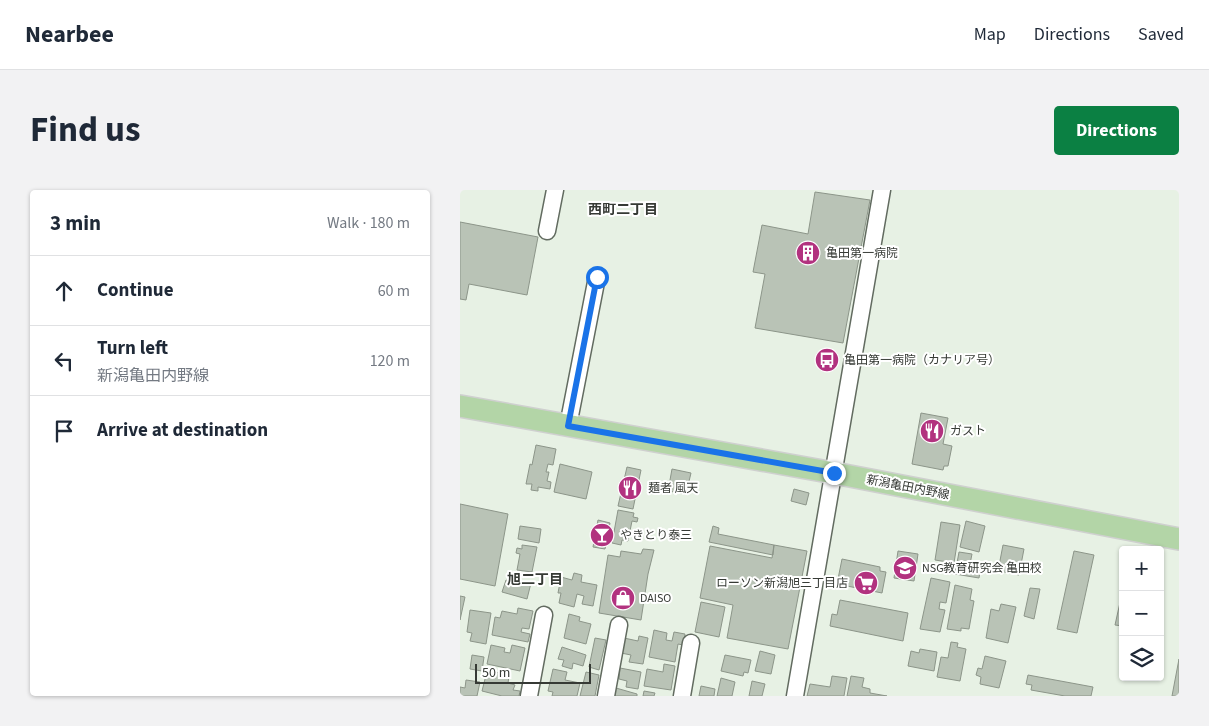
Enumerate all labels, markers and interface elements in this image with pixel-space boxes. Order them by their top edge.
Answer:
text: Nearbee [25,17,114,52]
text: Map [974,22,1006,47]
text: Directions [1034,22,1110,47]
text: Saved [1138,22,1184,47]
text: Find us [30,105,140,155]
button: Directions [1054,106,1179,155]
district label: 西町二丁目 [588,200,658,220]
text: 3 min [50,208,101,238]
text: Walk · 180 m [327,212,410,234]
building icon: 亀田第一病院 [795,240,821,266]
place label: 亀田第一病院 [826,245,898,262]
route start [586,266,609,289]
icon: ahead [50,277,78,305]
text: Continue [97,277,174,304]
text: 60 m [378,280,410,302]
text: Turn left [97,335,168,362]
icon: left [50,347,78,375]
bus stop icon: 亀田第一病院（カナリア号） [814,347,840,373]
text: 120 m [370,350,410,372]
place label: 亀田第一病院（カナリア号） [844,352,1000,369]
text: 新潟亀田内野線 [97,365,209,387]
icon: arrive [50,417,78,445]
text: Arrive at destination [97,417,268,444]
restaurant icon: ガスト [919,418,945,444]
place label: ガスト [950,423,986,440]
route end [823,462,846,485]
street label: 新潟亀田内野線 [865,471,951,504]
restaurant icon: 麺者 風天 [617,475,643,501]
place label: 麺者 風天 [648,480,698,497]
bar icon: やきとり泰三 [589,522,615,548]
place label: やきとり泰三 [620,527,692,544]
map controls [1119,546,1164,681]
button: + [1119,546,1164,591]
school or university icon: NSG教育研究会 亀田校 [892,555,918,581]
place label: NSG教育研究会 亀田校 [922,560,1042,577]
district label: 旭二丁目 [507,570,563,590]
supermarket icon: ローソン新潟旭三丁目店 [853,570,879,596]
place label: ローソン新潟旭三丁目店 [716,575,848,592]
shop icon: DAISO [610,585,636,611]
place label: DAISO [640,590,671,607]
button: − [1119,591,1164,636]
button: layers [1119,636,1164,681]
scale bar [475,661,591,684]
text: 50 m [482,663,510,683]

